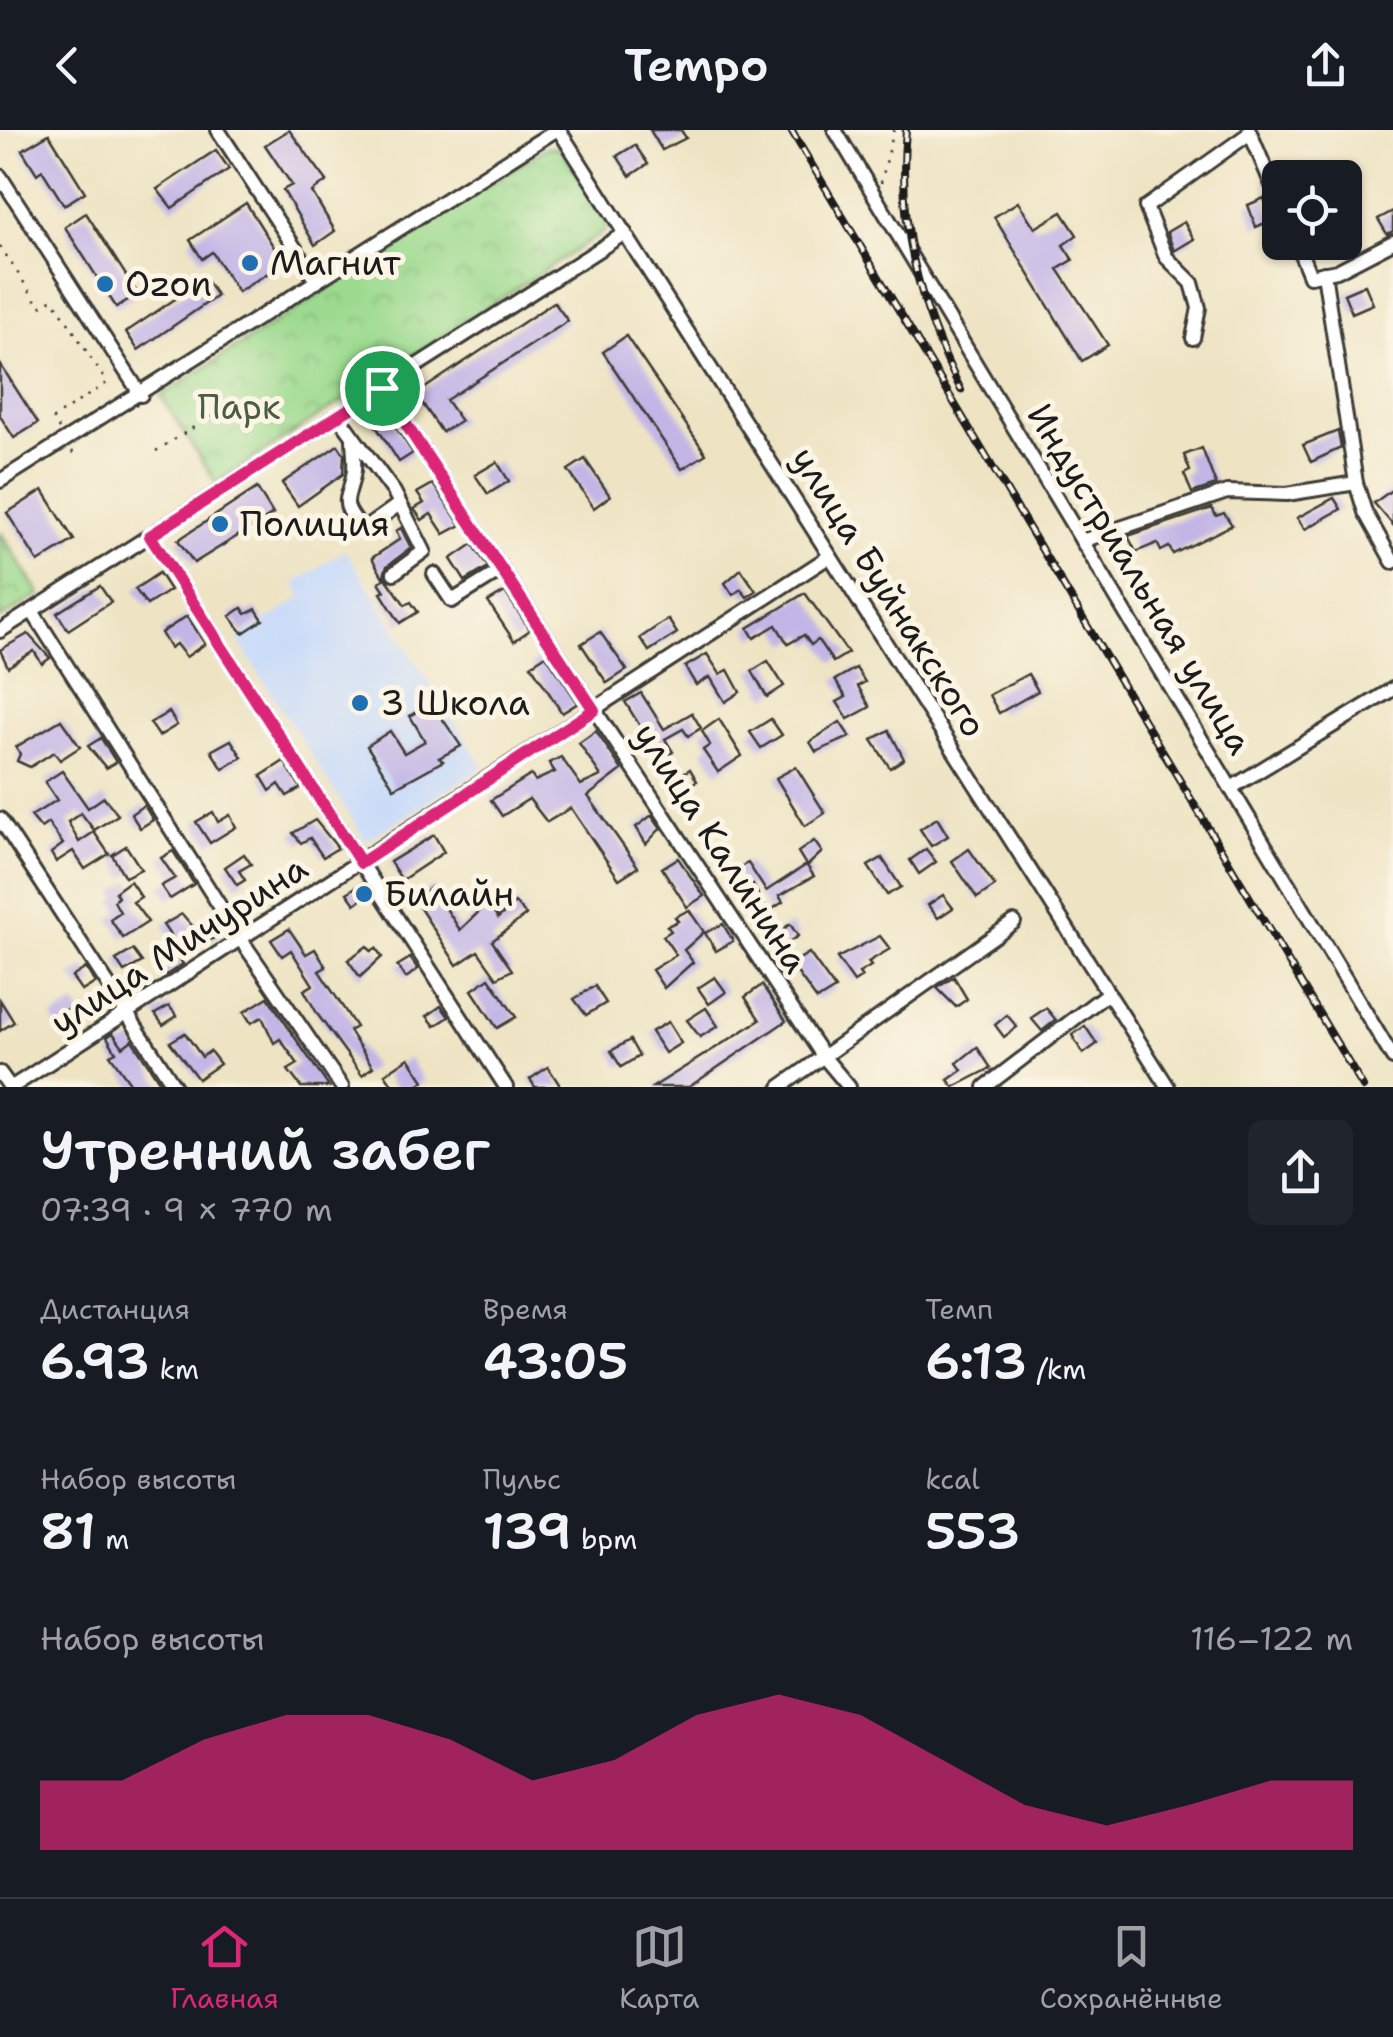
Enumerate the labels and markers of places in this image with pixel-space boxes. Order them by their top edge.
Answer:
place label: Магнит [270,239,401,286]
marker: Магнит [239,252,261,274]
place label: Ozon [125,260,212,307]
marker: Ozon [94,273,116,295]
pin [340,346,425,431]
place label: Полиция [240,500,390,547]
marker: Полиция [209,513,231,535]
place label: 3 Школа [380,679,530,726]
marker: 3 Школа [349,692,371,714]
place label: Билайн [384,870,514,917]
marker: Билайн [353,883,375,905]

